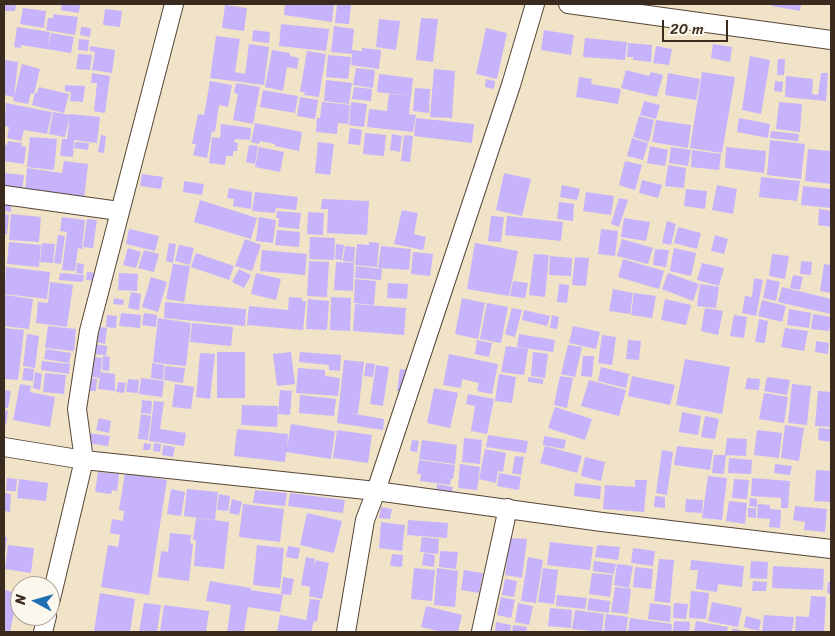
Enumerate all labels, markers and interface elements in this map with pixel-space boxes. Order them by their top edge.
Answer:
scale bar [665,10,731,42]
text: 20 m [670,16,704,42]
north arrow [10,576,60,626]
text: N [8,593,34,606]

